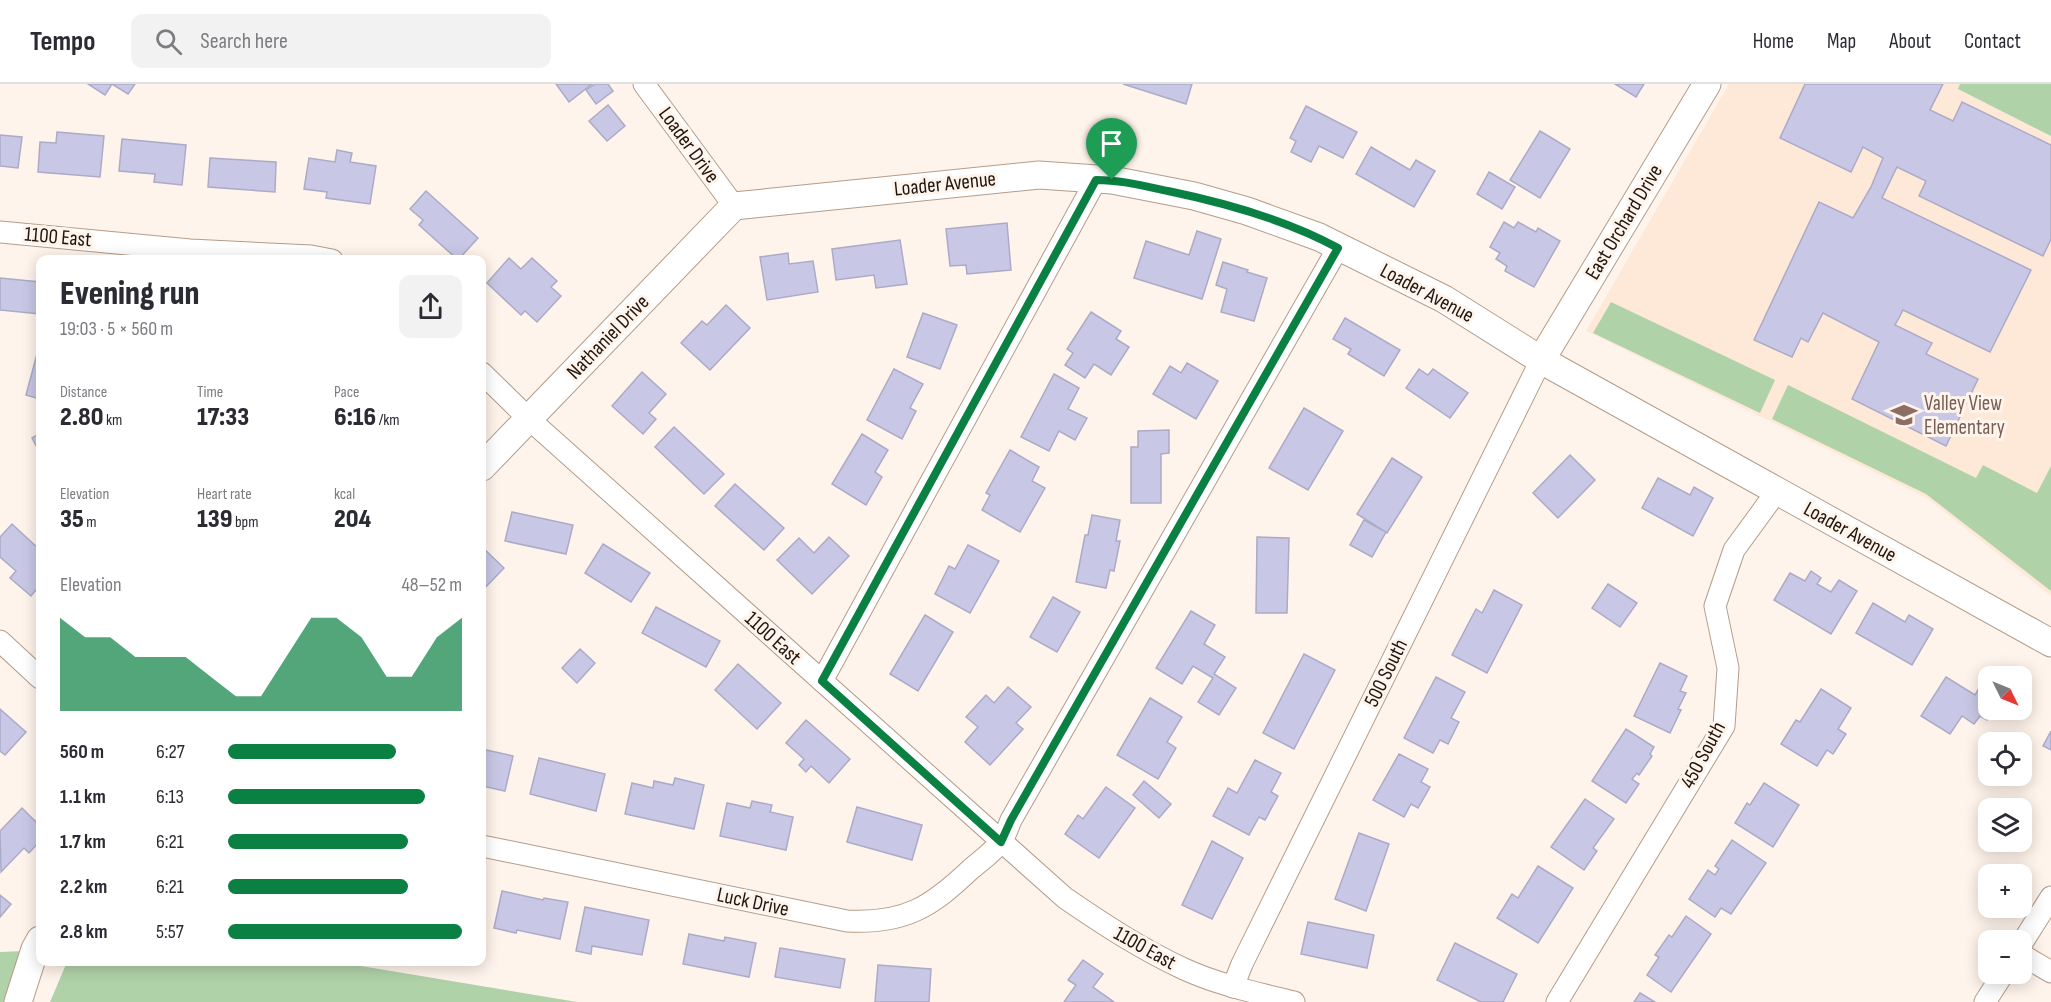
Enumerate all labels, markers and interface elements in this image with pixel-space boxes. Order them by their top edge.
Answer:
search box [131,14,551,68]
text: Tempo [30,25,95,58]
icon: search [152,25,185,58]
text: Search here [200,28,288,55]
text: Home [1753,29,1794,54]
text: Map [1827,29,1856,54]
text: About [1889,29,1931,54]
text: Contact [1964,29,2021,54]
street label: Loader Drive [653,102,725,188]
pin [1086,118,1137,180]
icon: arrive [1095,127,1128,160]
street label: East Orchard Drive [1580,160,1668,284]
street label: Loader Avenue [893,166,997,202]
street label: 1100 East [23,222,93,252]
street label: Loader Avenue [1376,258,1478,328]
text: Evening run [60,274,200,314]
button: share [399,275,462,338]
street label: Nathaniel Drive [562,290,654,384]
text: 19:03 · 5 × 560 m [60,317,173,341]
text: Distance [60,383,107,402]
text: Time [197,383,223,402]
text: Pace [334,383,359,402]
place label: Valley View Elementary [1924,391,2005,440]
school or university icon: Valley View Elementary [1889,400,1919,430]
text: 2.80 [60,402,103,433]
text: 17:33 [197,402,249,433]
text: 6:16 [334,402,376,433]
text: km [103,411,122,430]
text: /km [376,411,400,430]
text: Elevation [60,485,109,504]
text: Heart rate [197,485,252,504]
text: kcal [334,485,355,504]
street label: Loader Avenue [1799,496,1901,568]
text: 35 [60,504,84,535]
text: 139 [197,504,232,535]
text: 204 [334,504,371,535]
text: m [84,513,97,532]
text: bpm [232,513,258,532]
text: Elevation [60,573,122,597]
text: 48–52 m [401,573,462,597]
street label: 1100 East [740,606,806,670]
street label: 500 South [1359,635,1413,711]
north arrow [1978,666,2032,720]
map controls [1978,666,2032,984]
street label: 450 South [1675,717,1731,793]
button: locate [1978,732,2032,786]
text: 560 m [60,740,104,764]
text: 6:27 [156,740,185,764]
text: 1.1 km [60,785,106,809]
text: 6:13 [156,785,184,809]
button: layers [1978,798,2032,852]
text: 1.7 km [60,830,106,854]
text: 6:21 [156,830,184,854]
button: + [1978,864,2032,918]
text: 2.2 km [60,875,107,899]
text: 6:21 [156,875,184,899]
street label: Luck Drive [715,882,791,922]
text: 2.8 km [60,920,108,944]
text: 5:57 [156,920,184,944]
street label: 1100 East [1110,921,1180,975]
button: − [1978,930,2032,984]

